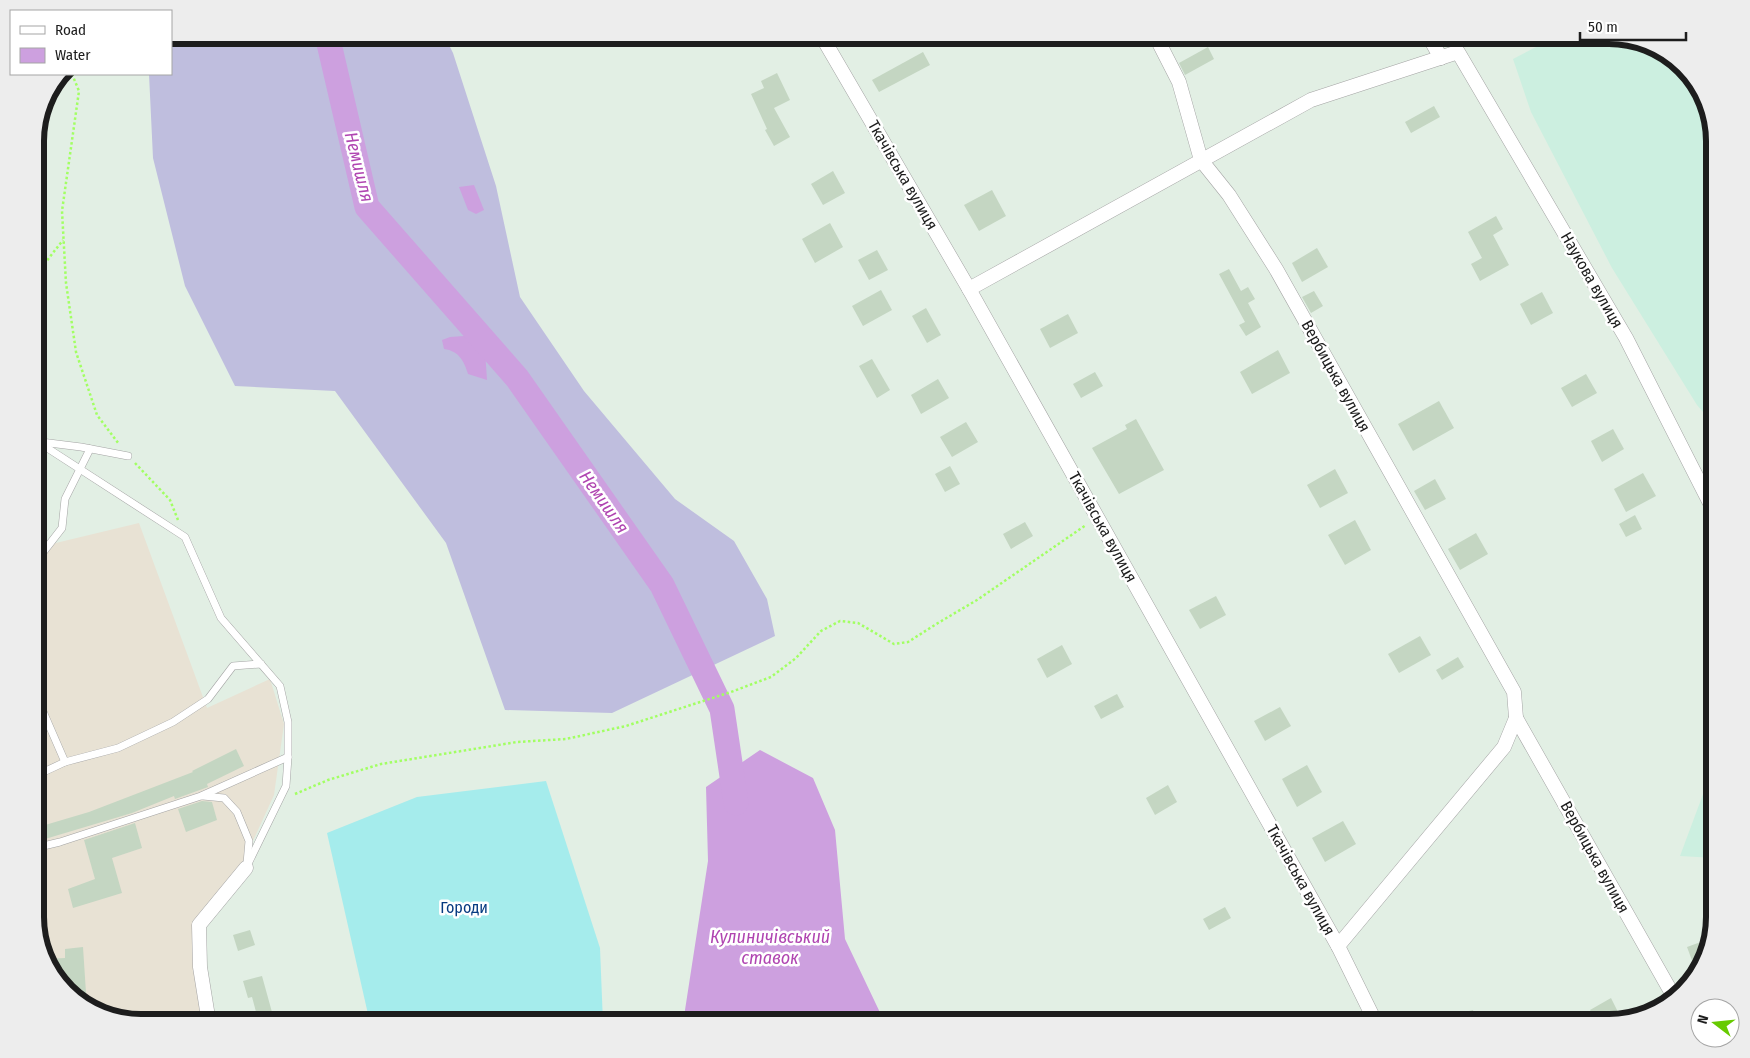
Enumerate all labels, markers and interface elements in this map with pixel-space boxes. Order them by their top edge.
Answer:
legend [10,10,172,75]
scale bar [1580,10,1686,42]
text: 50 m [1588,18,1618,36]
text: Road [55,21,86,39]
text: Water [55,46,91,64]
street label: Ткачівська вулиця [864,117,942,233]
water label: Немишля [340,130,378,204]
street label: Наукова вулиця [1557,229,1627,331]
street label: Вербицька вулиця [1297,317,1375,435]
water label: Немишля [574,466,634,538]
street label: Ткачівська вулиця [1065,469,1141,585]
street label: Вербицька вулиця [1556,798,1634,916]
street label: Ткачівська вулиця [1263,822,1339,938]
park label: Городи [440,898,488,917]
water label: Кулиничівський ставок [710,926,830,969]
north arrow [1690,998,1740,1048]
text: N [1694,1013,1712,1026]

